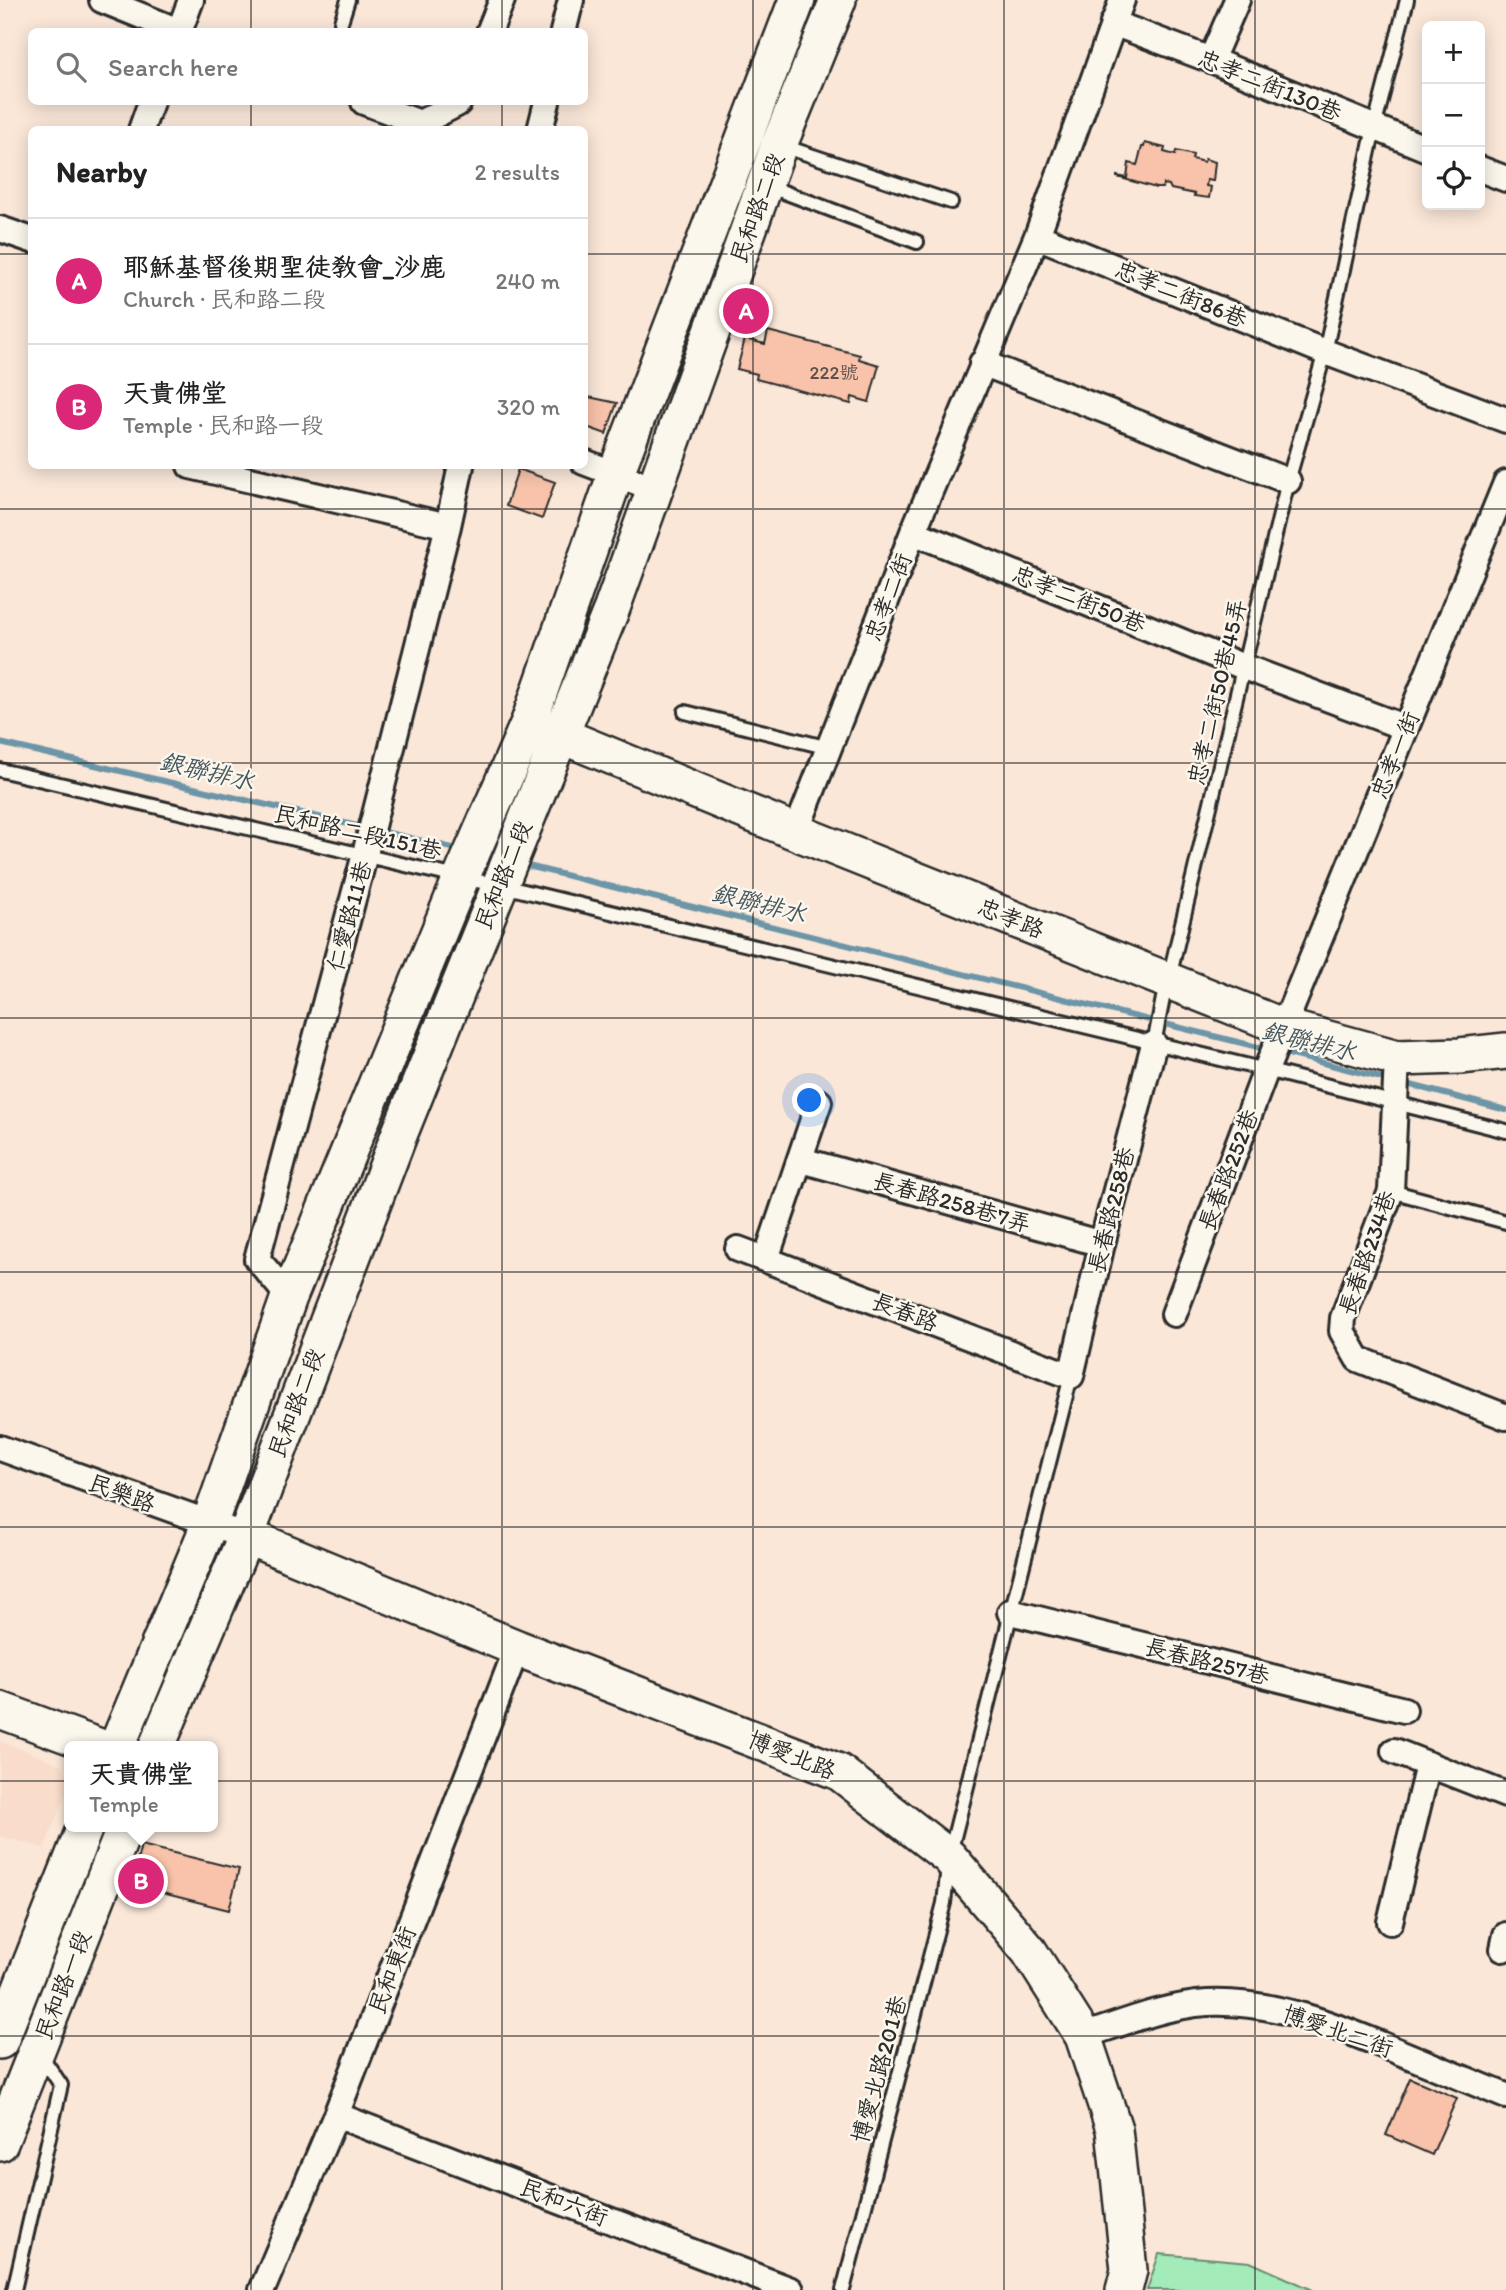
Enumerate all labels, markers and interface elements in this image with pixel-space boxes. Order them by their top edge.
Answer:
map controls [1422,21,1485,210]
button: + [1422,21,1485,84]
search box [28,28,588,105]
street label: 忠孝二街130巷 [1194,43,1347,127]
icon: search [52,48,90,86]
text: Search here [108,51,238,83]
button: − [1422,84,1485,147]
button: locate [1422,147,1485,210]
street label: 民和路二段 [724,149,790,267]
text: Nearby [56,153,147,190]
text: 2 results [474,158,560,186]
text: 耶穌基督後期聖徒教會_沙鹿 [123,251,446,283]
street label: 忠孝二街86巷 [1111,255,1252,334]
text: A [72,267,86,295]
text: 240 m [495,267,560,295]
text: Church · 民和路二段 [123,285,326,313]
pin: A [723,285,769,337]
house number: 222號 [810,361,858,384]
text: 天貴佛堂 [123,377,227,409]
text: B [72,393,86,421]
text: 320 m [497,393,560,421]
text: Temple · 民和路一段 [123,411,324,439]
street label: 忠孝二街 [858,549,918,645]
street label: 忠孝二街50巷 [1008,560,1151,639]
street label: 忠孝二街50巷45弄 [1182,596,1252,788]
street label: 忠孝一街 [1365,707,1425,803]
water label: 銀聯排水 [157,746,258,796]
street label: 民和路二段151巷 [271,799,446,865]
street label: 民和路二段 [468,816,538,934]
street label: 仁愛路11巷 [321,857,377,974]
water label: 銀聯排水 [709,877,810,929]
street label: 忠孝路 [974,892,1048,944]
water label: 銀聯排水 [1259,1015,1360,1067]
your location [792,1083,826,1117]
street label: 長春路252巷 [1192,1104,1264,1235]
street label: 長春路258巷 [1082,1143,1140,1276]
street label: 長春路258巷7弄 [870,1166,1034,1238]
street label: 長春路234巷 [1333,1186,1402,1319]
street label: 長春路 [868,1287,942,1337]
street label: 民和路二段 [262,1344,330,1462]
street label: 民樂路 [85,1468,159,1518]
street label: 長春路257巷 [1142,1632,1273,1690]
street label: 博愛北路 [744,1725,840,1785]
popup [64,1741,218,1832]
text: 天貴佛堂 [89,1758,193,1790]
text: Temple [89,1790,159,1818]
pin: B [118,1855,164,1907]
street label: 民和東街 [362,1922,422,2018]
street label: 民和路一段 [29,1926,97,2044]
street label: 博愛北路201巷 [846,1991,912,2146]
street label: 博愛北二街 [1279,1999,1397,2063]
street label: 民和六街 [516,2172,612,2232]

